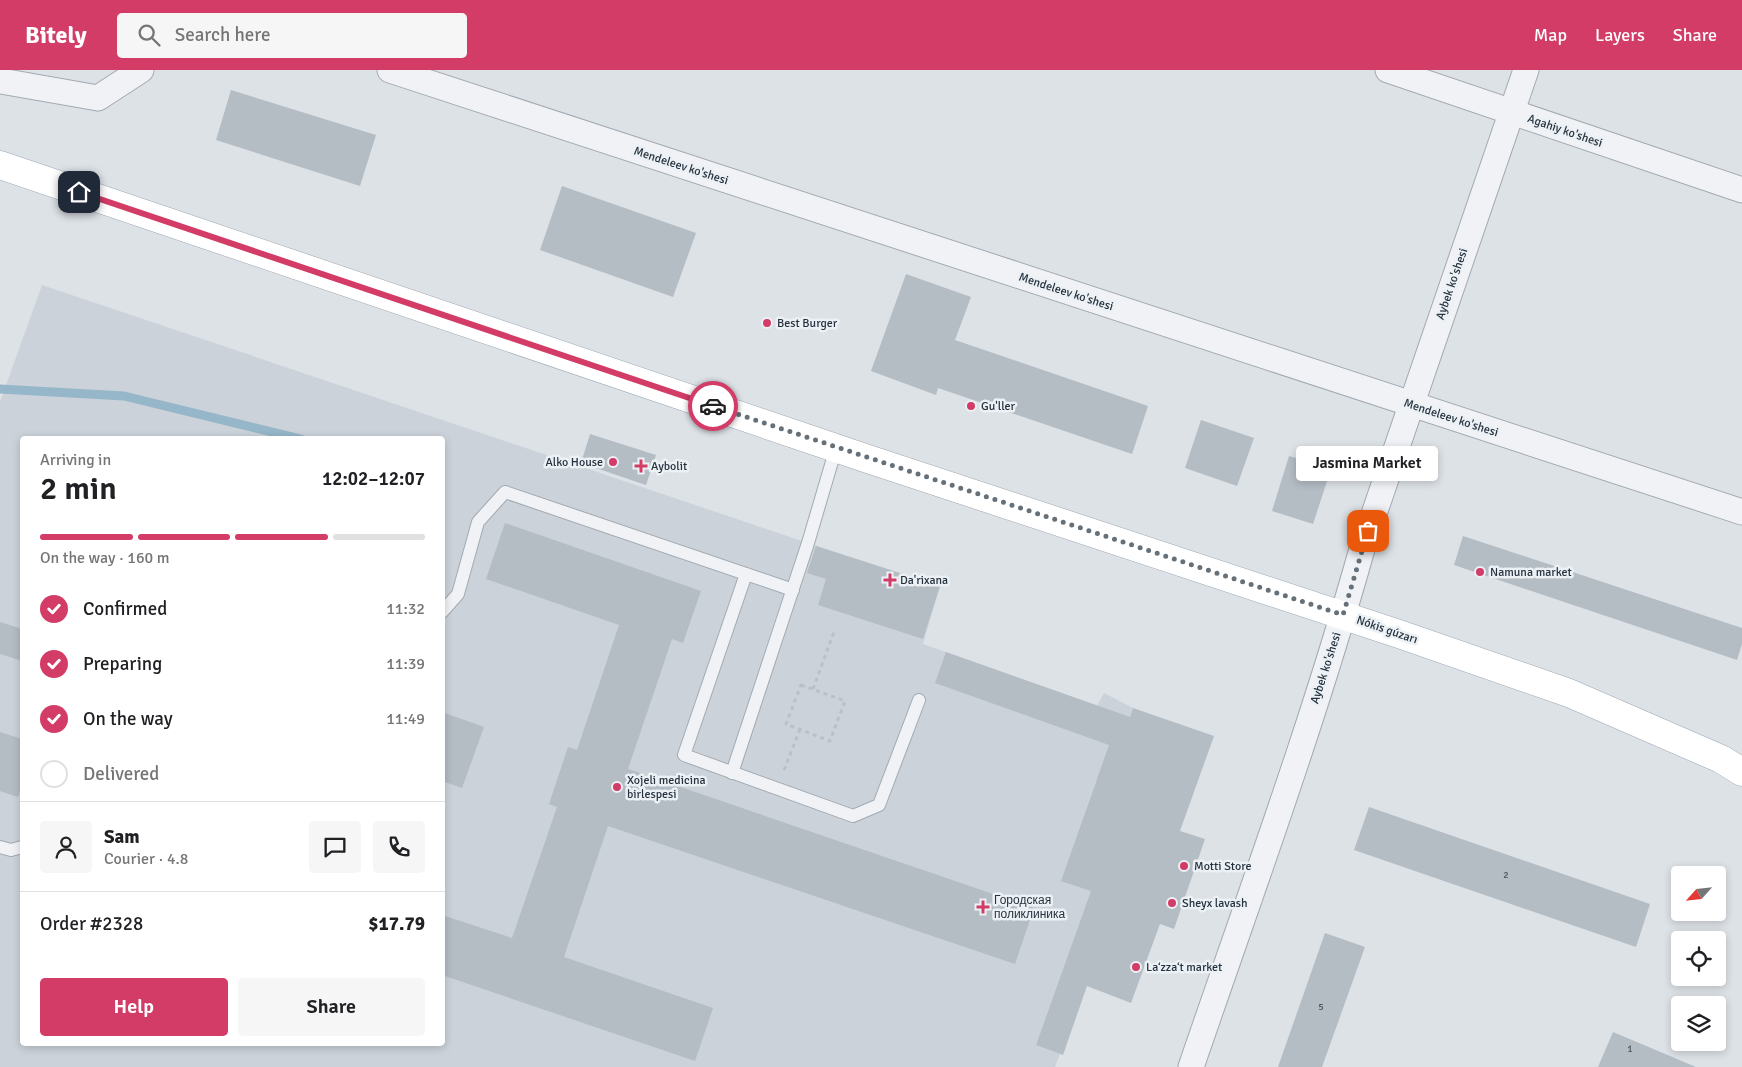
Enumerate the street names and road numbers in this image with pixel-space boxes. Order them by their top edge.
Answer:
street label: Agahiy ko'shesi [1525,111,1605,151]
street label: Mendeleev ko'shesi [632,144,730,188]
street label: Aybek ko'shesi [1433,246,1471,322]
street label: Mendeleev ko'shesi [1017,270,1115,314]
street label: Mendeleev ko'shesi [1402,396,1500,440]
street label: Nókis gúzarı [1354,613,1420,647]
street label: Aybek ko'shesi [1307,630,1345,706]

